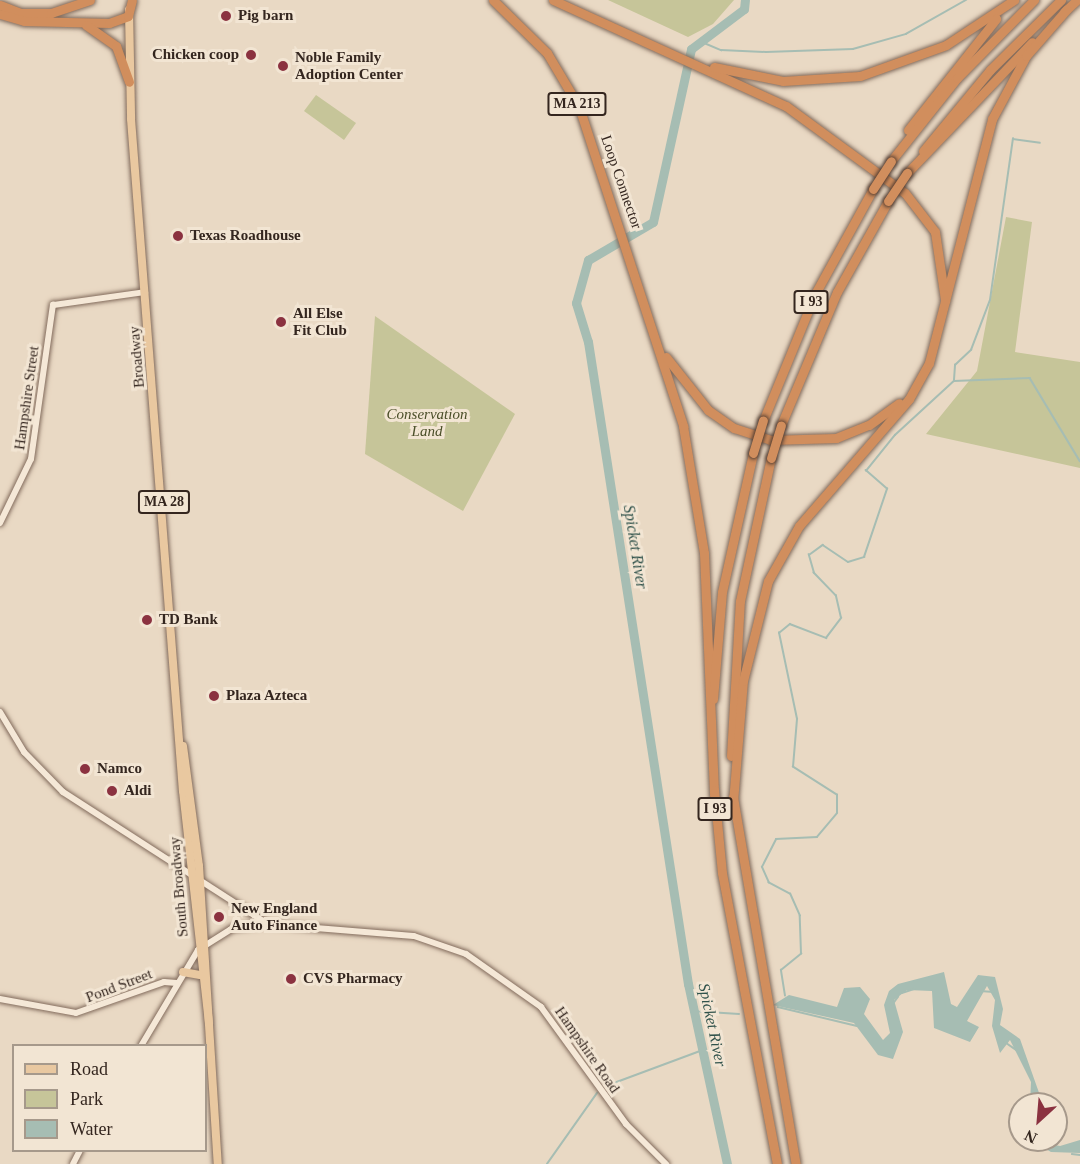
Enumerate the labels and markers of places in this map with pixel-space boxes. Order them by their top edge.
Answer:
place label: Pig barn [238,7,293,25]
marker: Pig barn [219,9,233,23]
place label: Chicken coop [152,46,239,64]
marker: Chicken coop [244,48,258,62]
place label: Noble Family Adoption Center [295,48,403,83]
marker: Noble Family Adoption Center [276,59,290,73]
place label: Texas Roadhouse [190,227,301,245]
marker: Texas Roadhouse [171,229,185,243]
place label: All Else Fit Club [293,304,347,339]
marker: All Else Fit Club [274,315,288,329]
place label: TD Bank [159,611,218,629]
marker: TD Bank [140,613,154,627]
place label: Plaza Azteca [226,687,308,705]
marker: Plaza Azteca [207,689,221,703]
place label: Namco [97,760,142,778]
marker: Namco [78,762,92,776]
place label: Aldi [124,782,152,800]
marker: Aldi [105,784,119,798]
place label: New England Auto Finance [231,899,317,934]
marker: New England Auto Finance [212,910,226,924]
place label: CVS Pharmacy [303,970,403,988]
marker: CVS Pharmacy [284,972,298,986]

